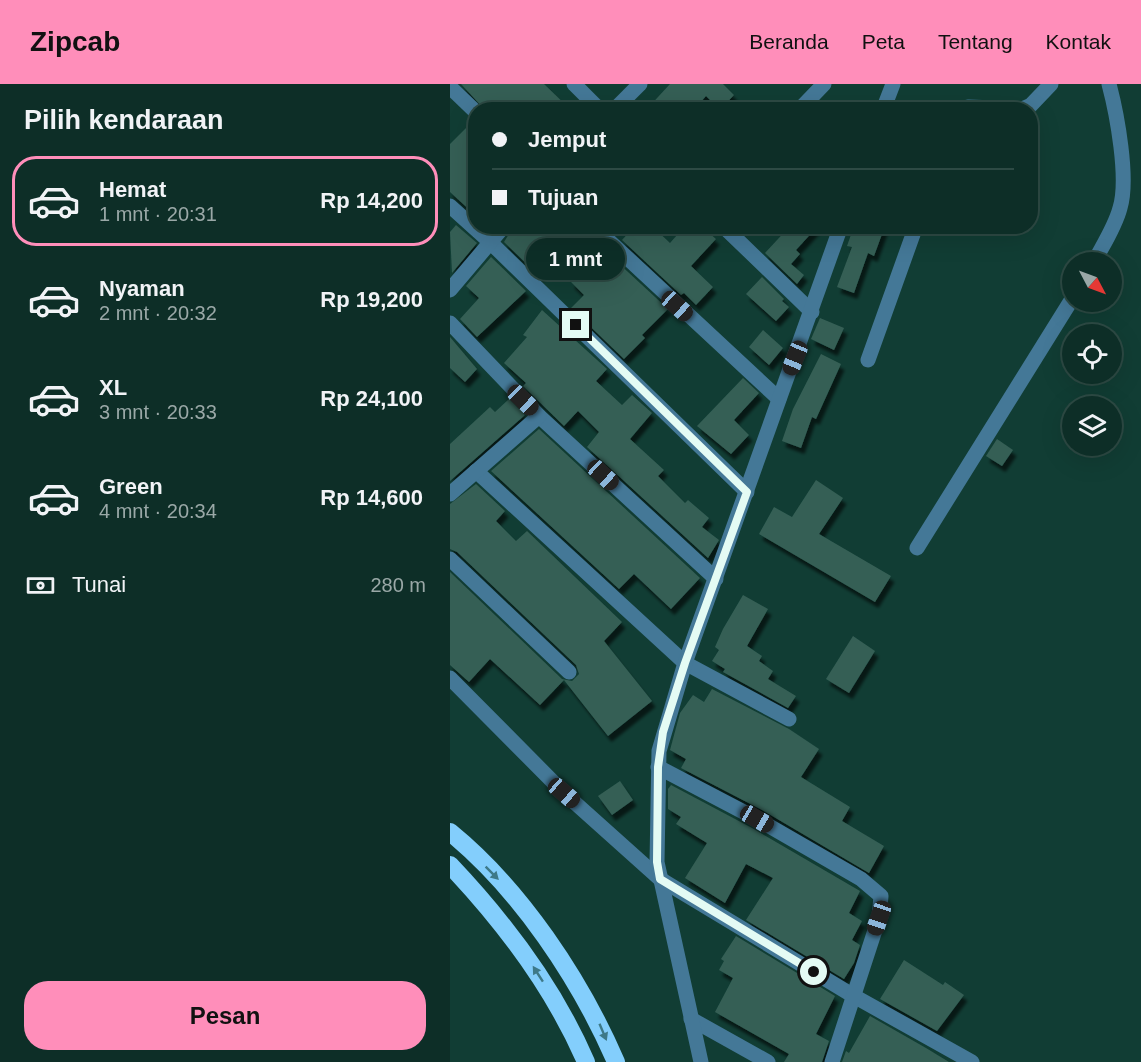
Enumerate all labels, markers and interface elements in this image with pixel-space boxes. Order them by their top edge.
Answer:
text: Zipcab [30,26,120,57]
text: Beranda [749,30,829,53]
text: Peta [862,30,905,53]
text: Tentang [938,30,1013,53]
text: Kontak [1046,30,1111,53]
text: Pilih kendaraan [24,105,224,135]
text: Jemput [528,127,606,152]
icon: car [27,174,81,228]
text: Hemat [99,177,166,202]
text: Tujuan [528,185,598,210]
text: Rp 14,200 [320,188,423,213]
text: 1 mnt · 20:31 [99,203,217,225]
callout: 1 mnt [526,238,626,280]
text: 1 mnt [549,248,602,270]
north arrow [1062,252,1122,312]
map controls [1062,252,1122,456]
icon: car [27,273,81,327]
text: Nyaman [99,276,185,301]
text: Rp 19,200 [320,287,423,312]
car [658,287,696,325]
text: 2 mnt · 20:32 [99,302,217,324]
route end [562,311,589,338]
button: locate [1062,324,1122,384]
car [780,338,810,378]
icon: car [27,372,81,426]
text: XL [99,375,127,400]
car [504,381,542,419]
text: Rp 24,100 [320,386,423,411]
button: layers [1062,396,1122,456]
text: 3 mnt · 20:33 [99,401,217,423]
car [584,456,622,494]
icon: car [27,471,81,525]
text: Green [99,474,163,499]
text: Rp 14,600 [320,485,423,510]
text: 4 mnt · 20:34 [99,500,217,522]
icon: cash [24,569,57,602]
text: Tunai [72,572,126,597]
text: 280 m [370,574,426,596]
car [545,774,583,812]
car [737,802,777,836]
one-way arrow [484,865,498,879]
car [865,898,893,938]
route start [800,958,827,985]
one-way arrow [533,966,544,982]
button: Pesan [24,981,426,1050]
one-way arrow [598,1024,608,1042]

